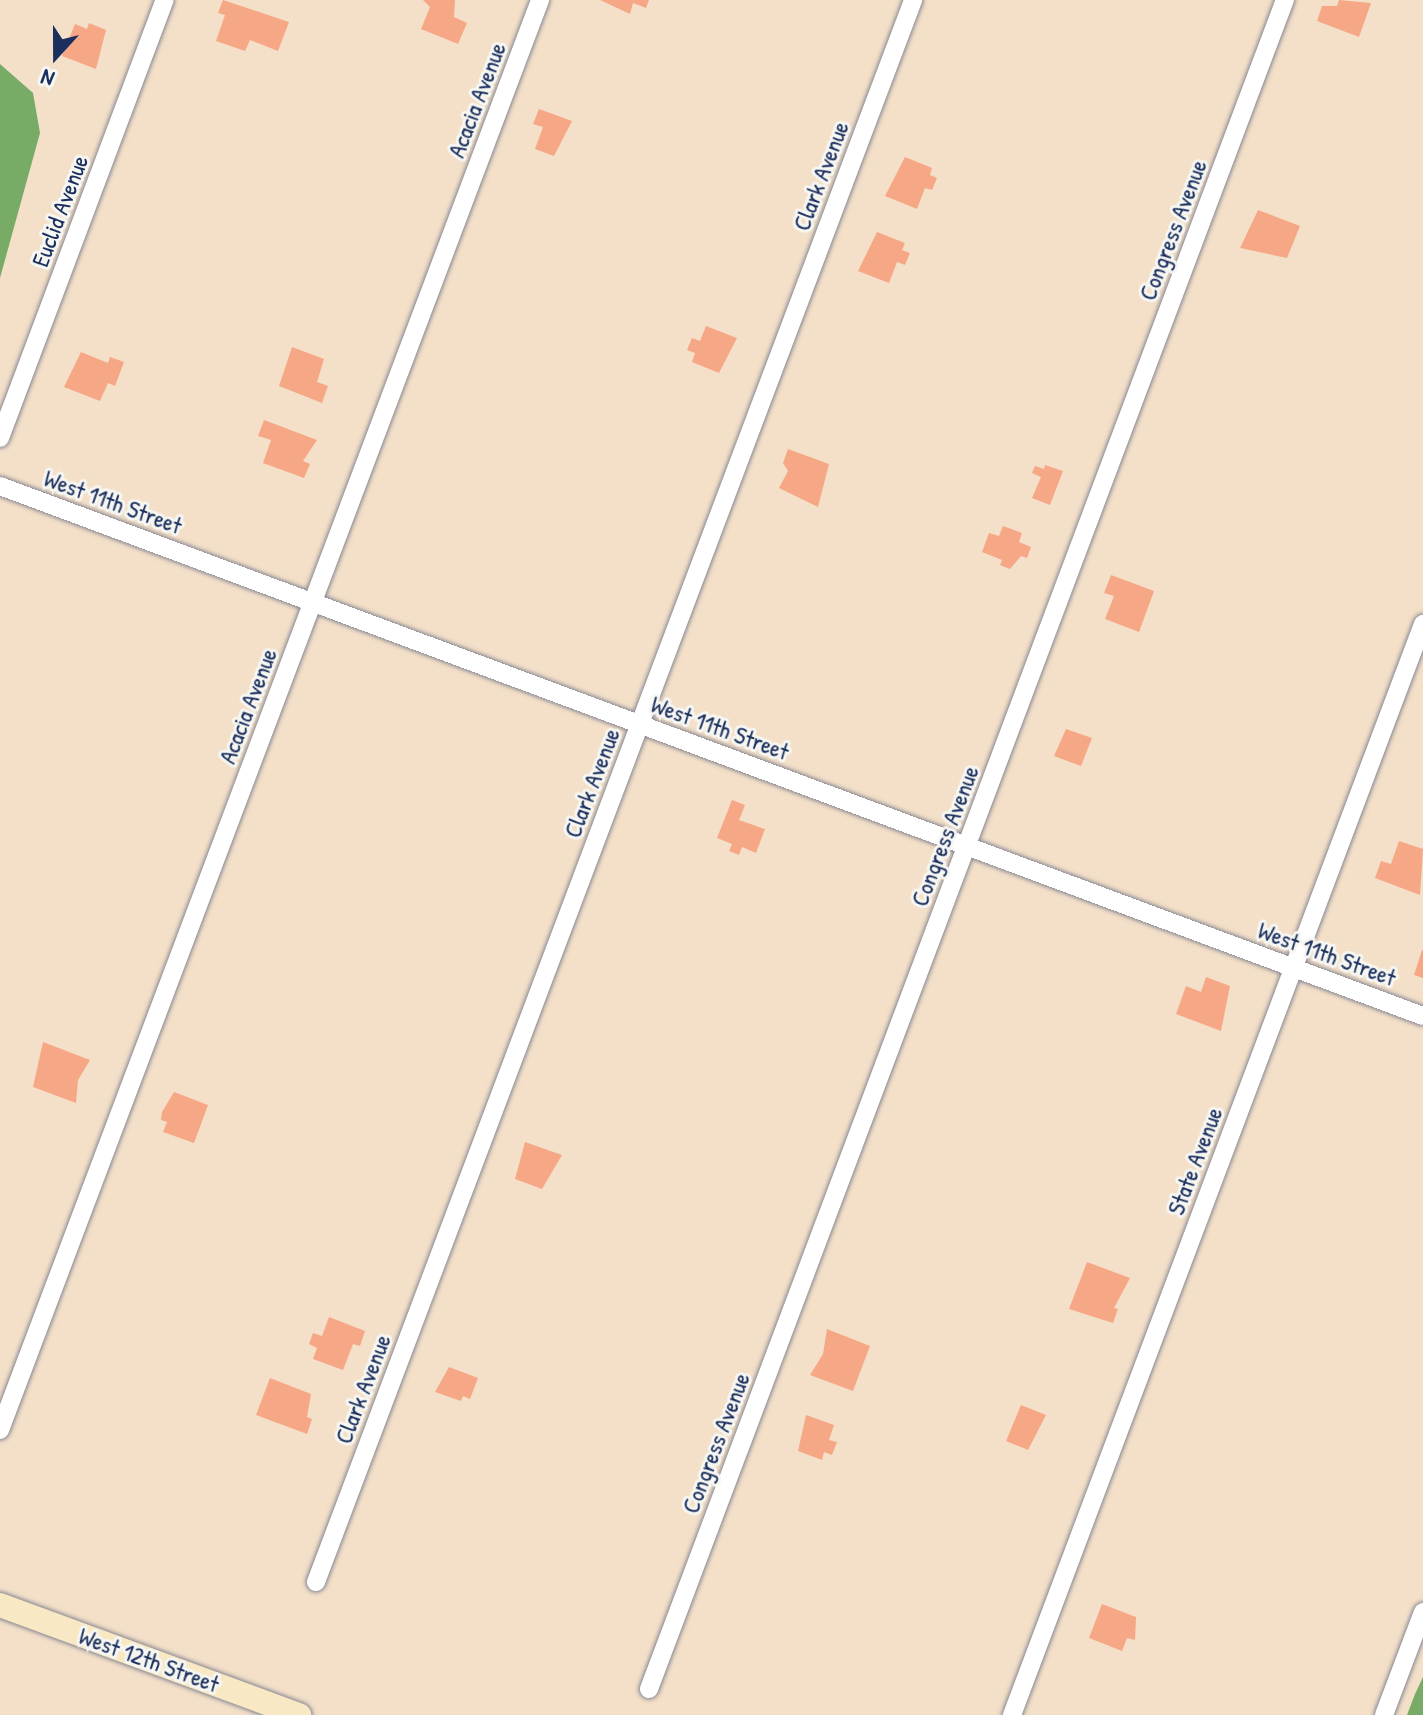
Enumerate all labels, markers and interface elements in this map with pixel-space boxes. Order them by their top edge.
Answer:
north arrow [16,16,96,96]
street label: Acacia Avenue [442,38,512,162]
text: N [37,62,58,95]
street label: Clark Avenue [787,117,855,235]
street label: Euclid Avenue [26,151,94,271]
street label: Congress Avenue [1133,156,1213,304]
street label: West 11th Street [40,464,186,540]
street label: Acacia Avenue [213,644,283,768]
street label: West 11th Street [647,690,793,766]
street label: Clark Avenue [558,724,626,842]
street label: Congress Avenue [905,762,985,910]
street label: West 11th Street [1254,916,1400,992]
street label: State Avenue [1161,1103,1229,1219]
street label: Clark Avenue [329,1330,397,1448]
street label: Congress Avenue [676,1369,756,1517]
street label: West 12th Street [75,1621,223,1699]

